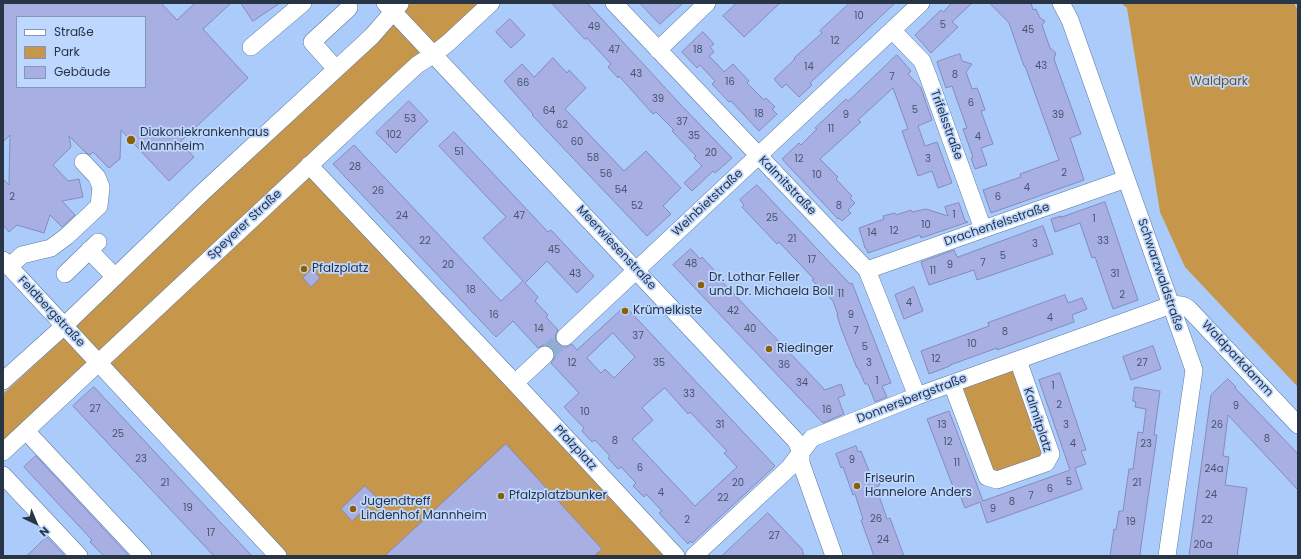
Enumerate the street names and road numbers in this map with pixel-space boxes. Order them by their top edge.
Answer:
street label: Trifelsstraße [927,88,965,162]
street label: Kalmitstraße [755,153,819,219]
street label: Weinbietstraße [670,167,746,239]
street label: Speyerer Straße [205,187,285,263]
street label: Drachenfelsstraße [942,200,1052,250]
street label: Meerwiesenstraße [573,203,659,293]
street label: Schwarzwaldstraße [1134,217,1186,333]
street label: Feldbergstraße [15,274,87,350]
street label: Waldparkdamm [1198,318,1276,400]
street label: Donnersbergstraße [855,371,969,427]
street label: Kalmitplatz [1020,386,1054,454]
street label: Pfalzplatz [550,422,600,474]

